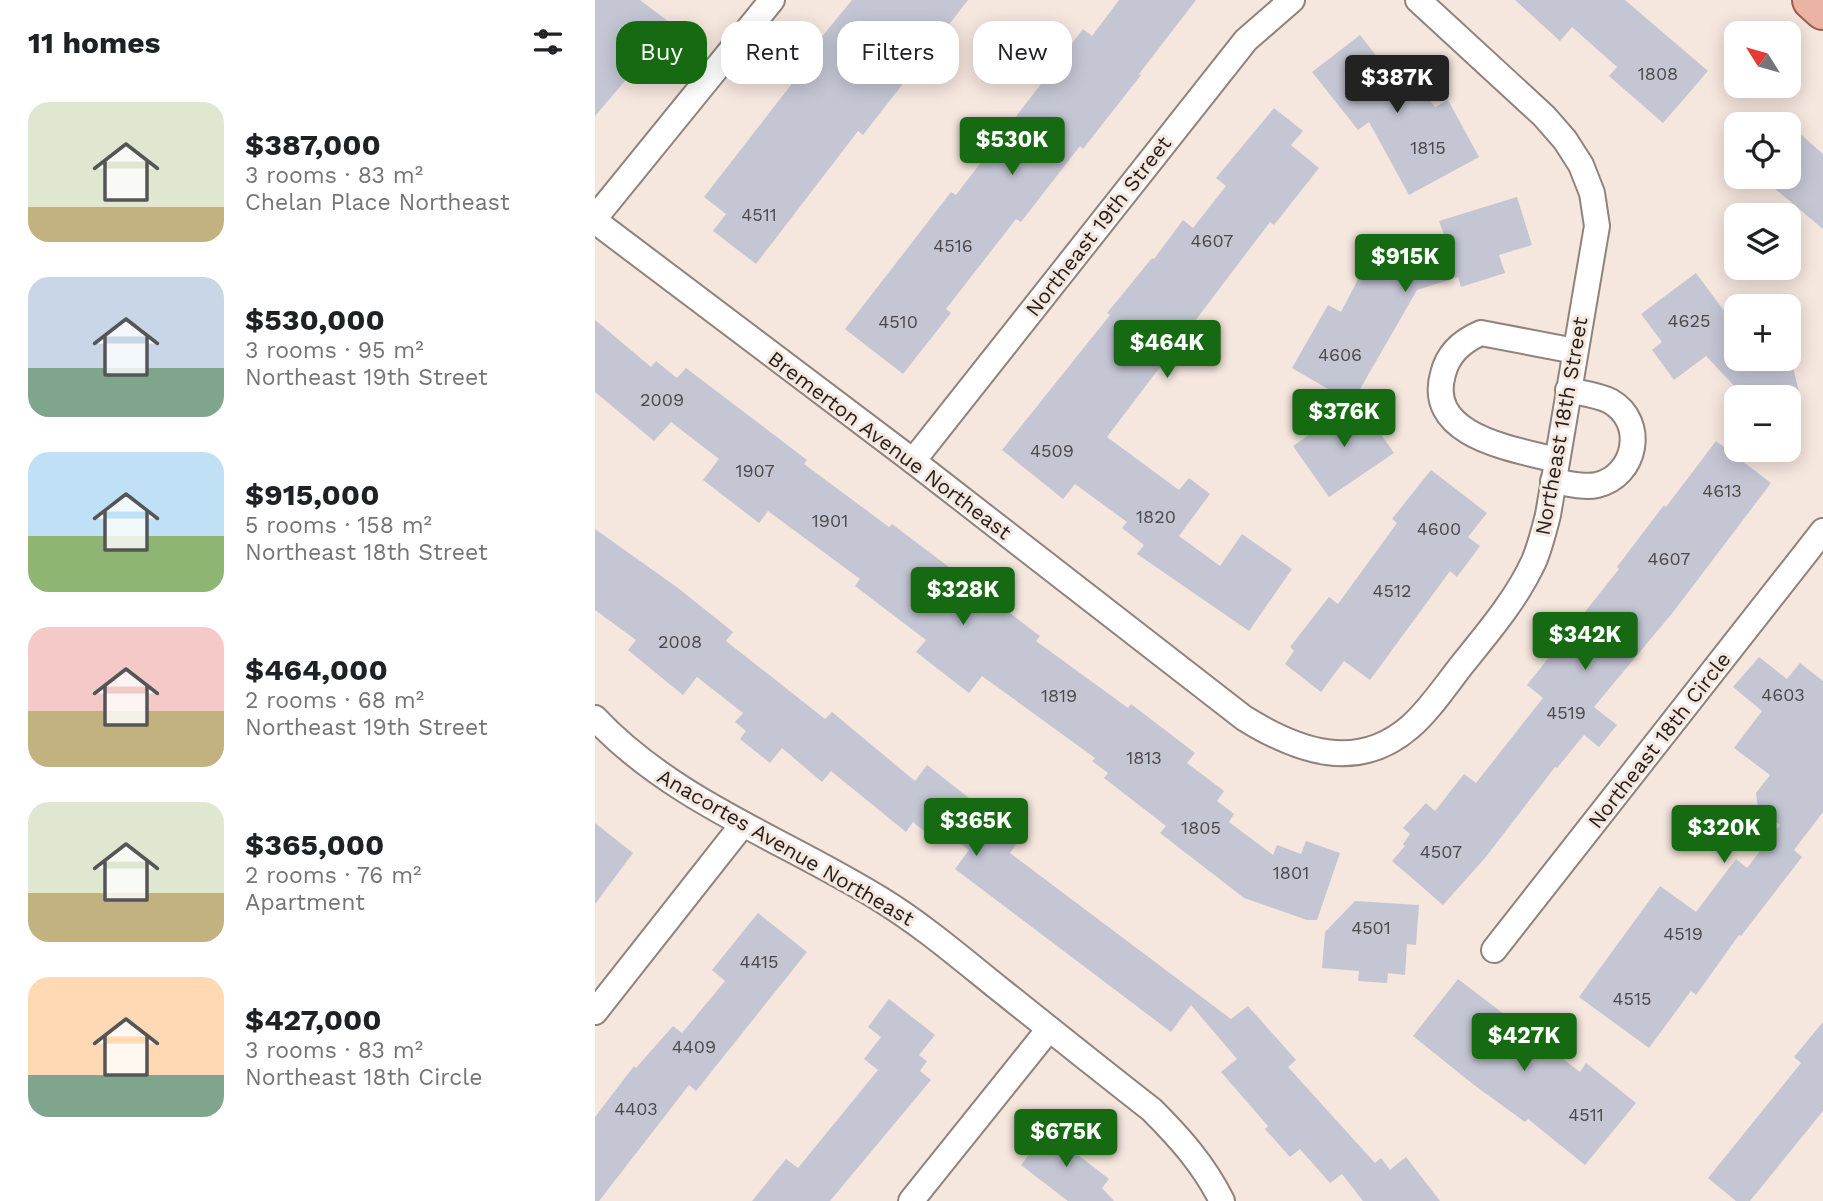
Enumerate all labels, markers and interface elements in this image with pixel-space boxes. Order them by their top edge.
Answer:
chip: Buy [616,21,707,84]
chip: Rent [721,21,823,84]
chip: Filters [837,21,959,84]
chip: New [973,21,1072,84]
north arrow [1724,21,1801,98]
map controls [1724,21,1801,462]
icon: filters [529,23,567,61]
text: 11 homes [28,25,161,60]
pin: $387K [1348,55,1446,115]
house number: 1808 [1638,63,1678,84]
text: $387K [1361,64,1433,91]
button: locate [1724,112,1801,189]
pin: $530K [963,118,1061,177]
text: $530K [976,126,1048,153]
text: $387,000 [245,127,381,162]
icon: home [84,130,168,214]
street label: Northeast 19th Street [1020,131,1176,321]
house number: 1815 [1410,137,1446,158]
text: 3 rooms · 83 m² [245,162,423,189]
text: Chelan Place Northeast [245,189,510,216]
button: layers [1724,203,1801,280]
house number: 4511 [741,204,777,225]
house number: 4607 [1191,230,1233,251]
pin: $915K [1356,234,1454,294]
house number: 4516 [933,235,973,256]
text: $915K [1371,243,1439,270]
button: + [1724,294,1801,371]
text: $530,000 [245,302,385,337]
icon: home [84,305,168,389]
house number: 4625 [1668,310,1710,331]
house number: 4510 [878,311,918,332]
street label: Northeast 18th Street [1529,315,1593,537]
pin: $464K [1118,320,1216,380]
text: $464K [1130,329,1204,356]
text: 3 rooms · 95 m² [245,337,424,364]
house number: 4606 [1318,344,1362,365]
street label: Bremerton Avenue Northeast [764,345,1017,545]
text: Northeast 19th Street [245,364,488,391]
button: − [1724,385,1801,462]
house number: 2009 [640,389,684,410]
pin: $376K [1295,390,1393,449]
text: $376K [1308,398,1380,425]
house number: 4509 [1030,440,1074,461]
house number: 1907 [735,460,775,481]
text: $915,000 [245,477,380,512]
icon: home [84,480,168,564]
house number: 4613 [1702,480,1742,501]
house number: 1820 [1136,506,1176,527]
house number: 1901 [812,510,848,531]
text: 5 rooms · 158 m² [245,512,432,539]
house number: 4600 [1417,518,1461,539]
text: Northeast 18th Street [245,539,488,566]
house number: 4607 [1648,548,1690,569]
pin: $328K [914,568,1012,627]
text: $328K [927,576,999,603]
house number: 4512 [1373,580,1412,601]
pin: $342K [1536,612,1634,672]
text: $342K [1549,621,1621,648]
house number: 2008 [658,631,702,652]
street label: Northeast 18th Circle [1582,647,1736,833]
text: $464,000 [245,652,388,687]
icon: home [84,655,168,739]
house number: 4603 [1761,684,1805,705]
house number: 1819 [1041,685,1077,706]
text: 2 rooms · 68 m² [245,687,424,714]
house number: 4519 [1546,702,1586,723]
text: Northeast 19th Street [245,714,488,741]
house number: 1813 [1126,747,1162,768]
street label: Anacortes Avenue Northeast [653,763,919,931]
pin: $365K [927,798,1025,858]
pin: $320K [1675,806,1773,865]
text: $365K [940,807,1012,834]
text: $320K [1688,814,1760,841]
house number: 1805 [1181,817,1221,838]
text: $365,000 [245,827,384,862]
icon: home [84,830,168,914]
house number: 4507 [1420,841,1462,862]
text: 2 rooms · 76 m² [245,862,421,889]
house number: 1801 [1273,862,1309,883]
text: Apartment [245,889,365,916]
house number: 4501 [1351,917,1391,938]
house number: 4519 [1663,923,1703,944]
house number: 4415 [739,951,779,972]
house number: 4515 [1613,988,1651,1009]
text: $427,000 [245,1002,382,1037]
icon: home [84,1005,168,1089]
pin: $427K [1475,1014,1573,1073]
text: $427K [1488,1022,1560,1049]
house number: 4409 [672,1036,716,1057]
text: 3 rooms · 83 m² [245,1037,423,1064]
text: Northeast 18th Circle [245,1064,482,1091]
house number: 4403 [614,1098,658,1119]
house number: 4511 [1568,1104,1604,1125]
pin: $675K [1017,1110,1115,1169]
text: $675K [1030,1118,1102,1145]

